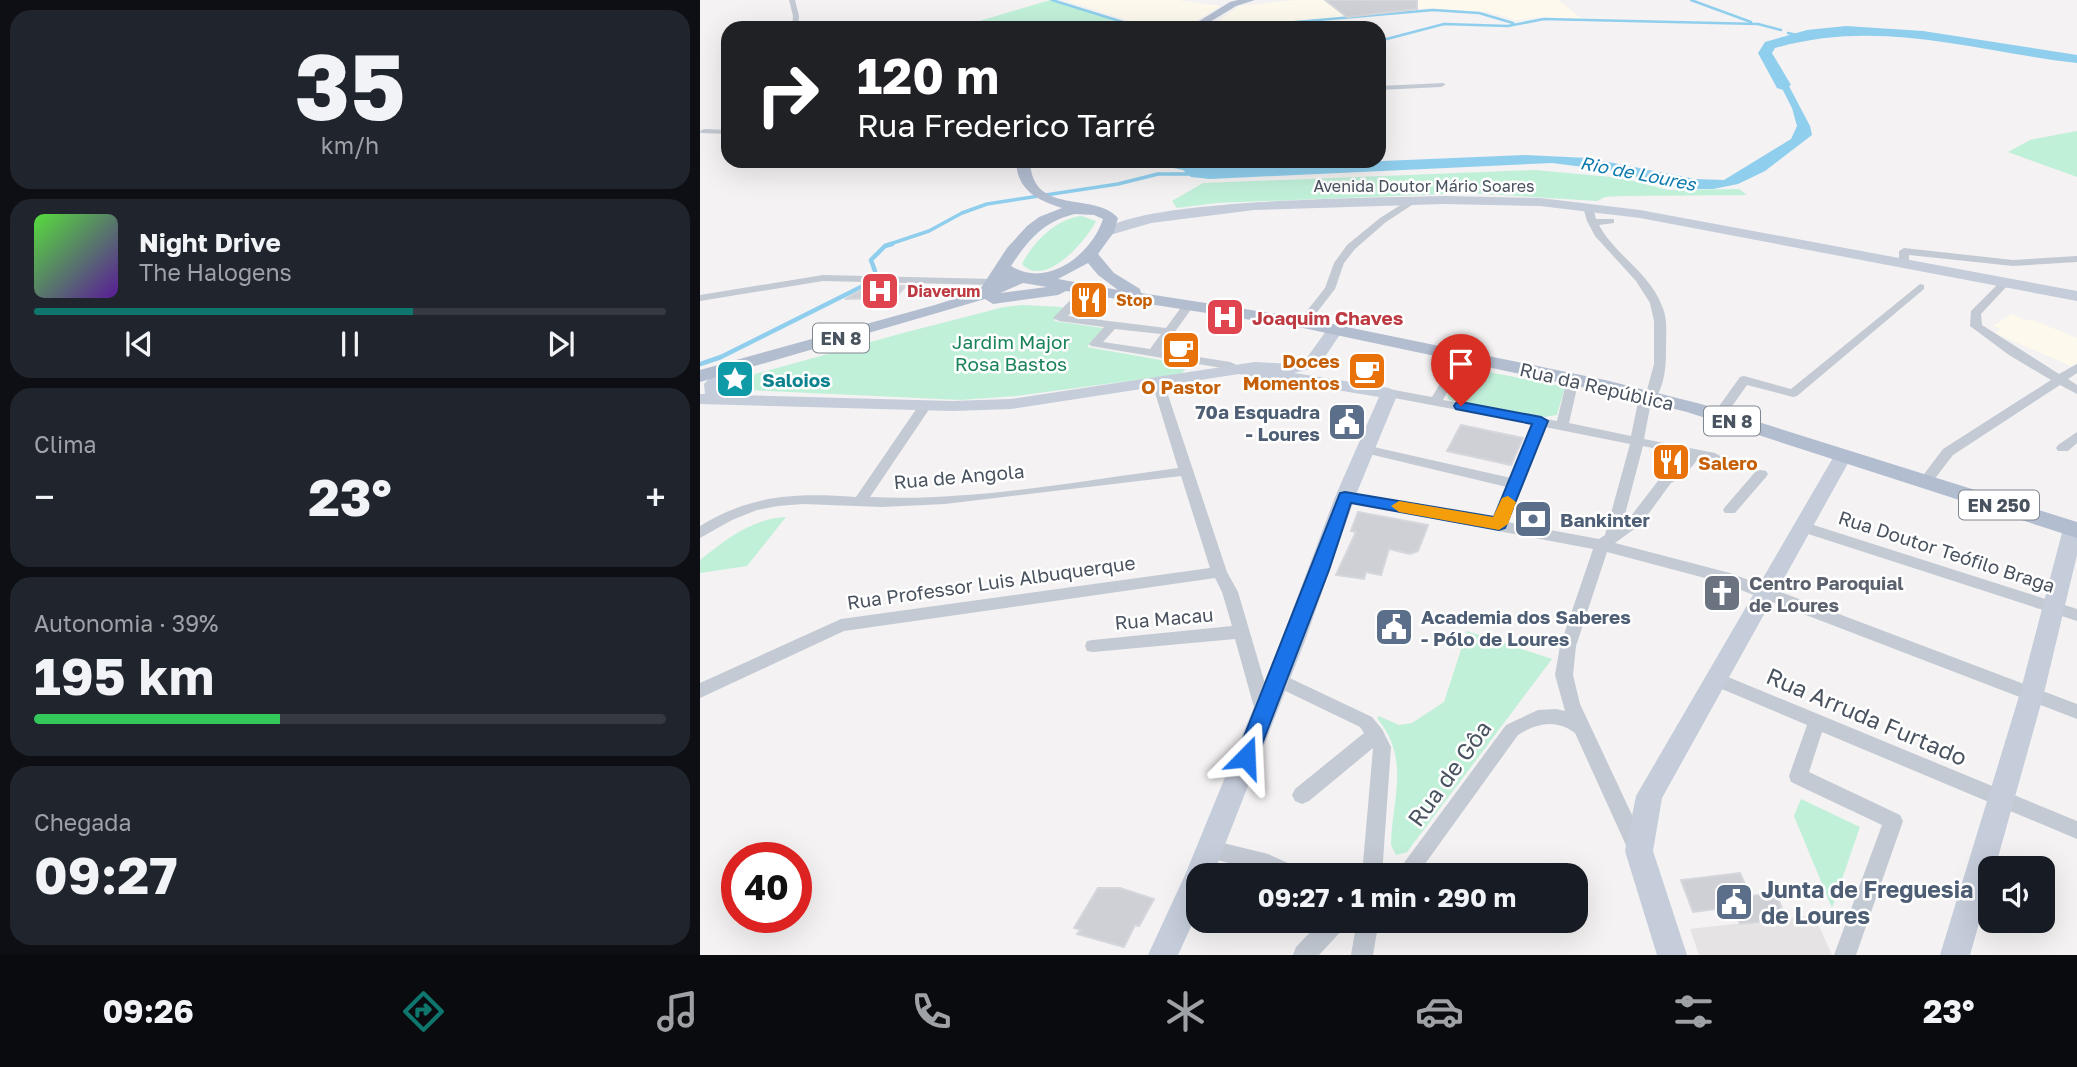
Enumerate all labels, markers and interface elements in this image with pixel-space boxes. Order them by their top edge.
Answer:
text: 35 [294,31,406,140]
text: 120 m [857,46,999,105]
icon: right [742,49,833,140]
text: Rua Frederico Tarré [857,106,1156,144]
text: km/h [321,131,379,159]
water label: Rio de Loures [1578,151,1699,195]
street label: Avenida Doutor Mário Soares [1313,176,1535,196]
text: Night Drive [139,227,281,258]
text: The Halogens [139,258,292,286]
hospital icon: Diaverum [859,270,901,312]
restaurant icon: Stop [1068,279,1110,321]
place label: Diaverum [907,281,980,301]
place label: Stop [1116,290,1153,310]
hospital icon: Joaquim Chaves [1204,296,1246,338]
place label: Joaquim Chaves [1252,306,1404,329]
road number: EN 8 [813,324,869,352]
icon: previous [120,325,158,363]
icon: pause [331,325,369,363]
icon: next [542,325,580,363]
cafe icon: O Pastor [1160,329,1202,371]
park label: Jardim Major Rosa Bastos [952,330,1070,375]
pin [1431,334,1491,406]
icon: arrive [1442,345,1480,383]
place label: Doces Momentos [1243,349,1340,394]
cafe icon: Doces Momentos [1346,350,1388,392]
street label: Rua da República [1518,357,1676,415]
place icon: Saloios [714,358,756,400]
place label: Saloios [762,368,831,391]
place label: O Pastor [1141,375,1221,398]
place label: 70ª Esquadra - Loures [1195,400,1320,445]
public building icon: 70ª Esquadra - Loures [1326,401,1368,443]
road number: EN 8 [1704,407,1760,436]
text: Clima [34,430,97,458]
restaurant icon: Salero [1650,441,1692,483]
place label: Salero [1698,451,1758,474]
street label: Rua de Angola [893,459,1025,493]
text: 23° [308,465,392,527]
text: − [34,474,55,519]
text: + [645,474,666,519]
road number: EN 250 [1959,490,2039,520]
bank icon: Bankinter [1512,498,1554,540]
street label: Rua Doutor Teófilo Braga [1836,505,2058,597]
place label: Bankinter [1560,508,1650,531]
street label: Rua Professor Luis Albuquerque [845,550,1137,614]
place label: Centro Paroquial de Loures [1749,571,1904,616]
church icon: Centro Paroquial de Loures [1701,572,1743,614]
street label: Rua Macau [1114,602,1214,634]
place label: Academia dos Saberes - Pólo de Loures [1421,605,1631,650]
public building icon: Academia dos Saberes - Pólo de Loures [1373,606,1415,648]
text: Autonomia · 39% [34,609,218,637]
text: 195 km [34,644,214,706]
street label: Rua Arruda Furtado [1762,661,1972,771]
street label: Rua de Gôa [1401,715,1497,831]
position arrow [1209,720,1283,794]
text: Chegada [34,808,131,836]
speed limit sign: 40 [721,842,812,933]
text: 09:27 [34,843,178,905]
map controls [1978,856,2055,933]
button: sound [1978,856,2055,933]
place label: Junta de Freguesia de Loures [1761,875,1973,929]
public building icon: Junta de Freguesia de Loures [1713,881,1755,923]
text: 09:27 · 1 min · 290 m [1258,882,1516,913]
icon: directions [399,987,448,1036]
icon: music [653,987,702,1036]
icon: phone [907,987,956,1036]
icon: climate [1161,987,1210,1036]
icon: car [1415,987,1464,1036]
icon: filters [1669,987,1718,1036]
text: 09:26 [103,992,194,1030]
text: 23° [1923,992,1974,1030]

